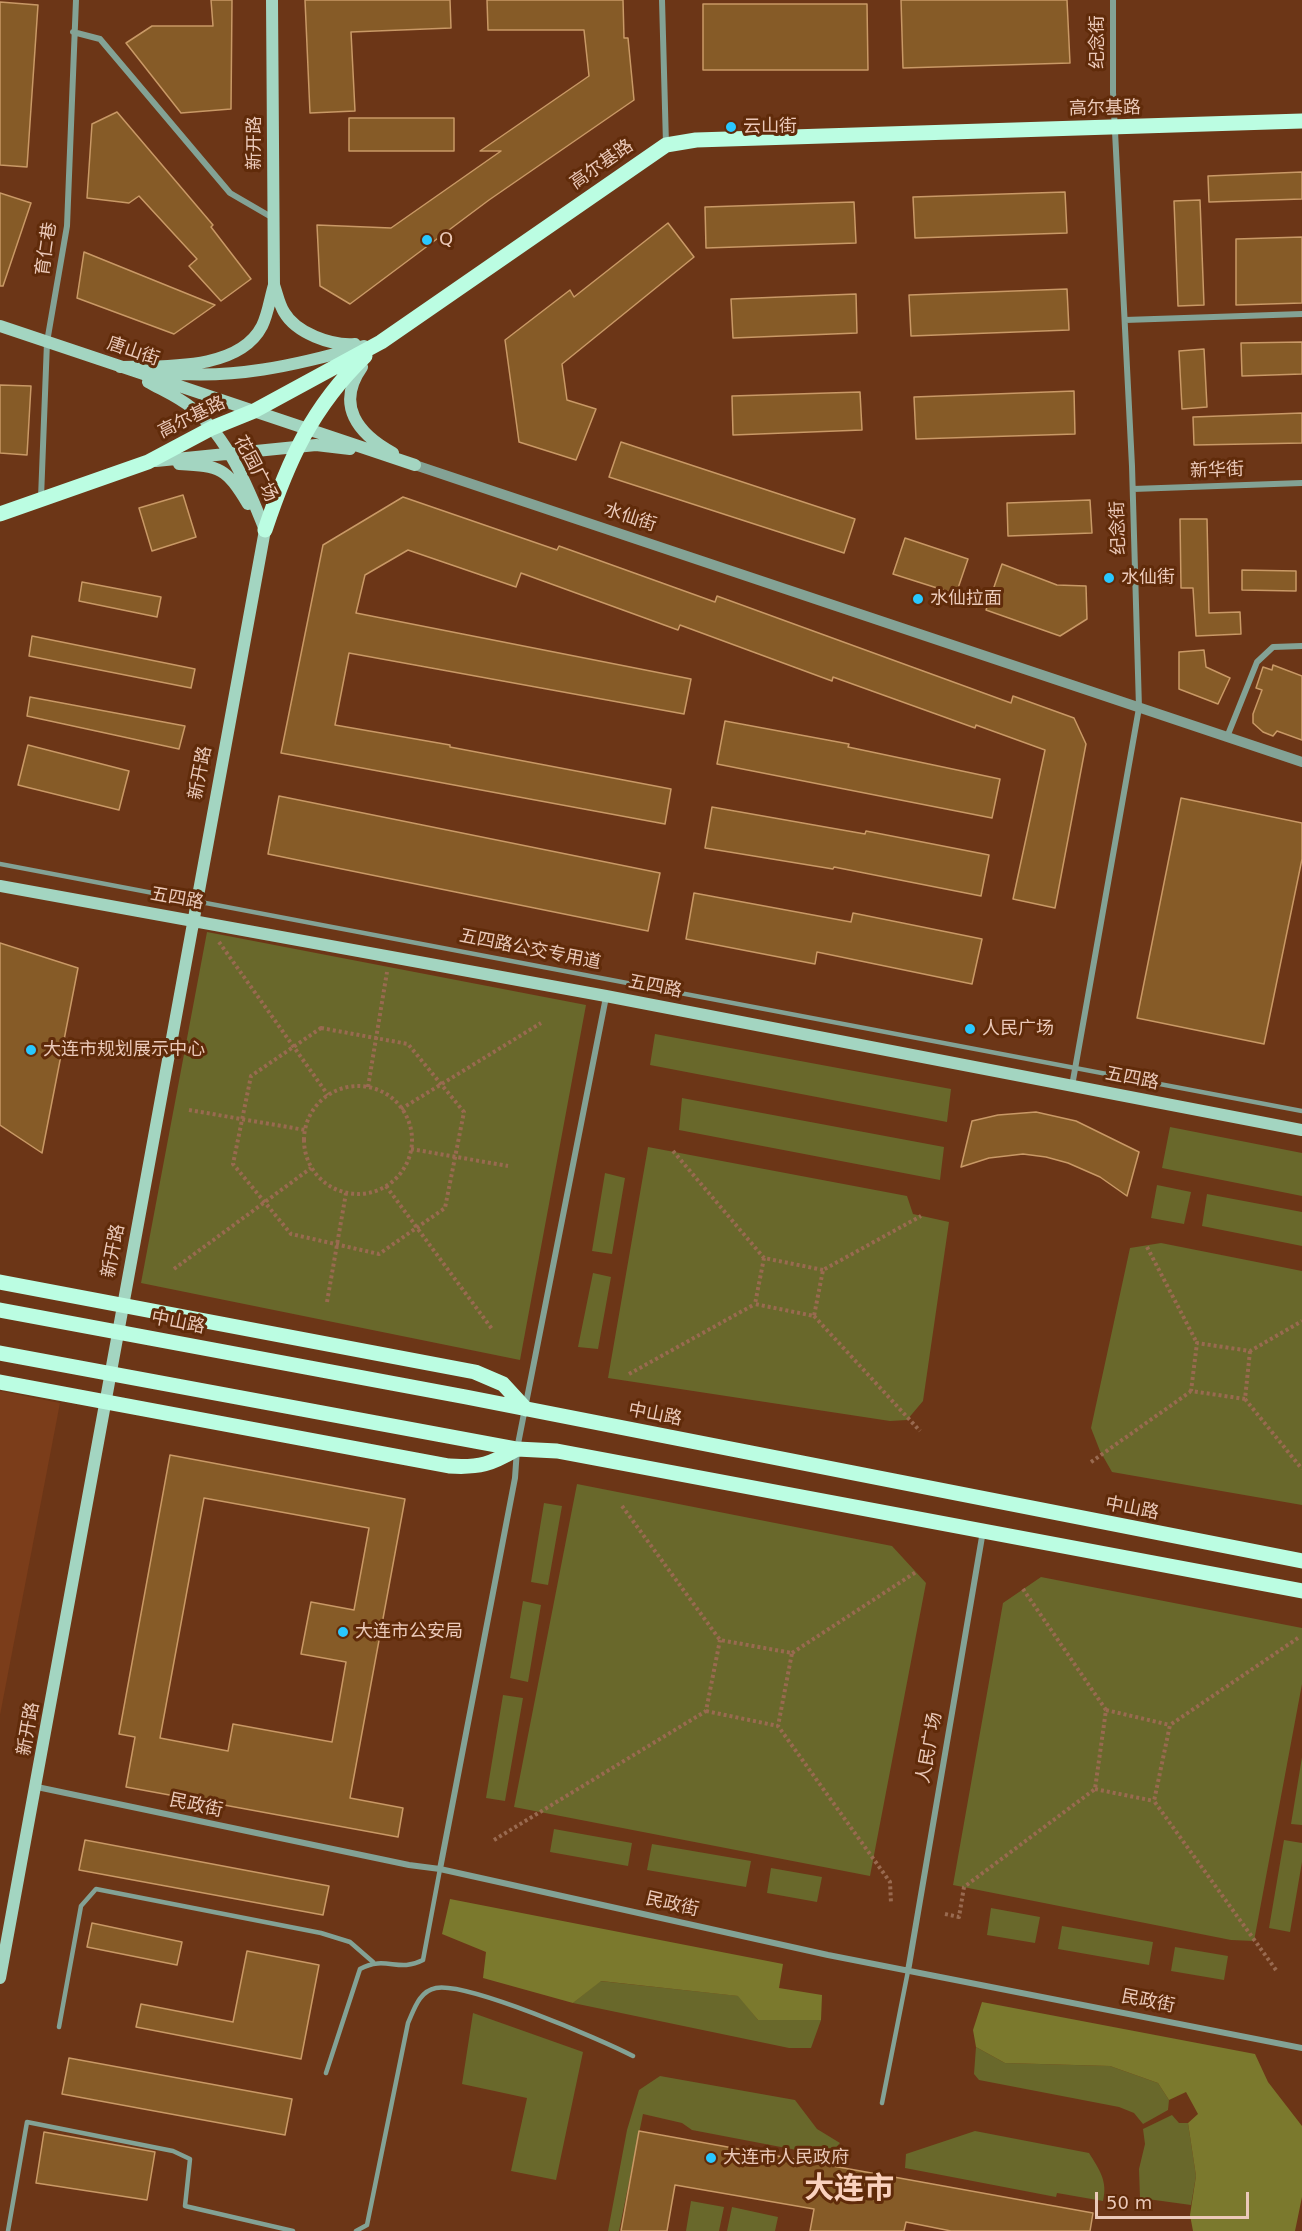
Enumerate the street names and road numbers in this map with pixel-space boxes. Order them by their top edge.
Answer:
street label: 纪念街 [1087,15,1109,69]
street label: 高尔基路 [1069,98,1141,120]
street label: 新开路 [244,116,266,170]
street label: 高尔基路 [566,136,638,194]
street label: 育仁巷 [33,221,61,277]
street label: 唐山街 [104,333,162,371]
street label: 高尔基路 [155,393,229,443]
street label: 花园广场 [229,432,281,506]
street label: 新华街 [1190,459,1244,483]
street label: 水仙街 [601,499,659,537]
street label: 纪念街 [1107,501,1131,555]
street label: 新开路 [185,744,217,802]
street label: 五四路 [149,884,205,914]
street label: 五四路公交专用道 [457,926,603,974]
street label: 五四路 [626,971,684,1003]
street label: 五四路 [1103,1063,1161,1095]
street label: 新开路 [98,1222,130,1280]
street label: 中山路 [149,1307,207,1339]
street label: 中山路 [626,1399,684,1431]
street label: 中山路 [1103,1493,1161,1525]
street label: 新开路 [14,1701,44,1757]
street label: 人民广场 [913,1711,947,1785]
street label: 民政街 [167,1790,225,1822]
street label: 民政街 [643,1888,701,1922]
street label: 民政街 [1119,1986,1177,2018]

